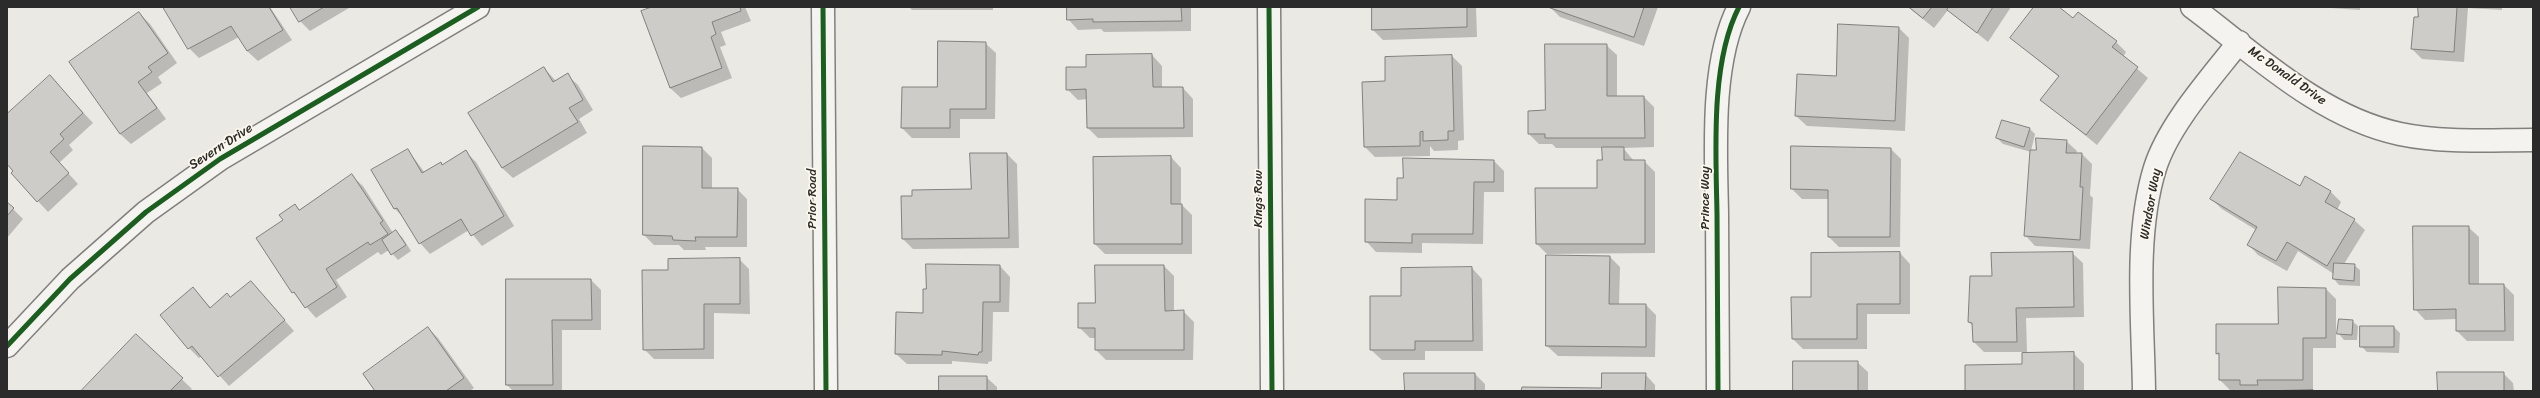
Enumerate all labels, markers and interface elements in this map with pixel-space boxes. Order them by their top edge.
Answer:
street label: Mc Donald Drive [2245,43,2329,109]
street label: Severn Drive [186,121,256,173]
street label: Prince Way [1698,166,1714,230]
street label: Windsor Way [2137,167,2165,241]
street label: Prior Road [805,169,821,229]
street label: Kings Row [1251,170,1267,228]

